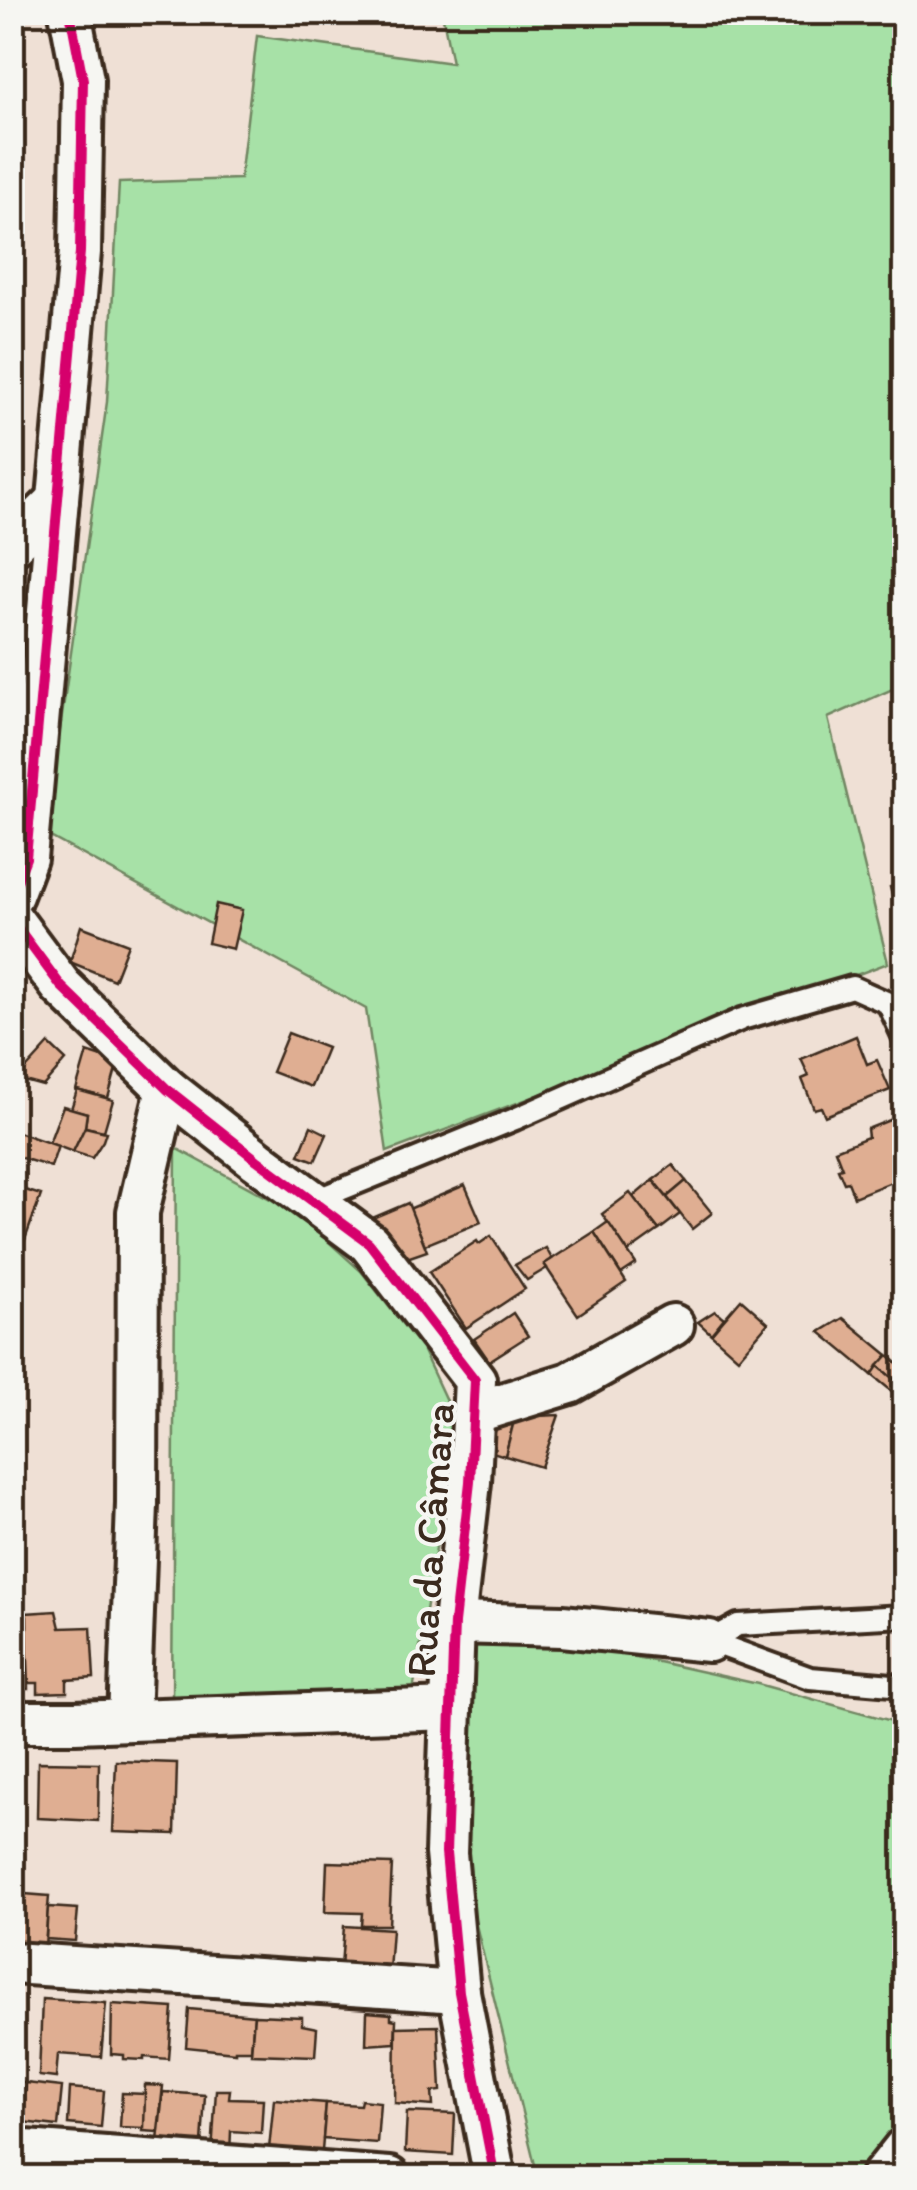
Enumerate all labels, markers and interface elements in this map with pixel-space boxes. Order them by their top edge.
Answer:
street label: Rua da Câmara [395,1401,465,1679]

